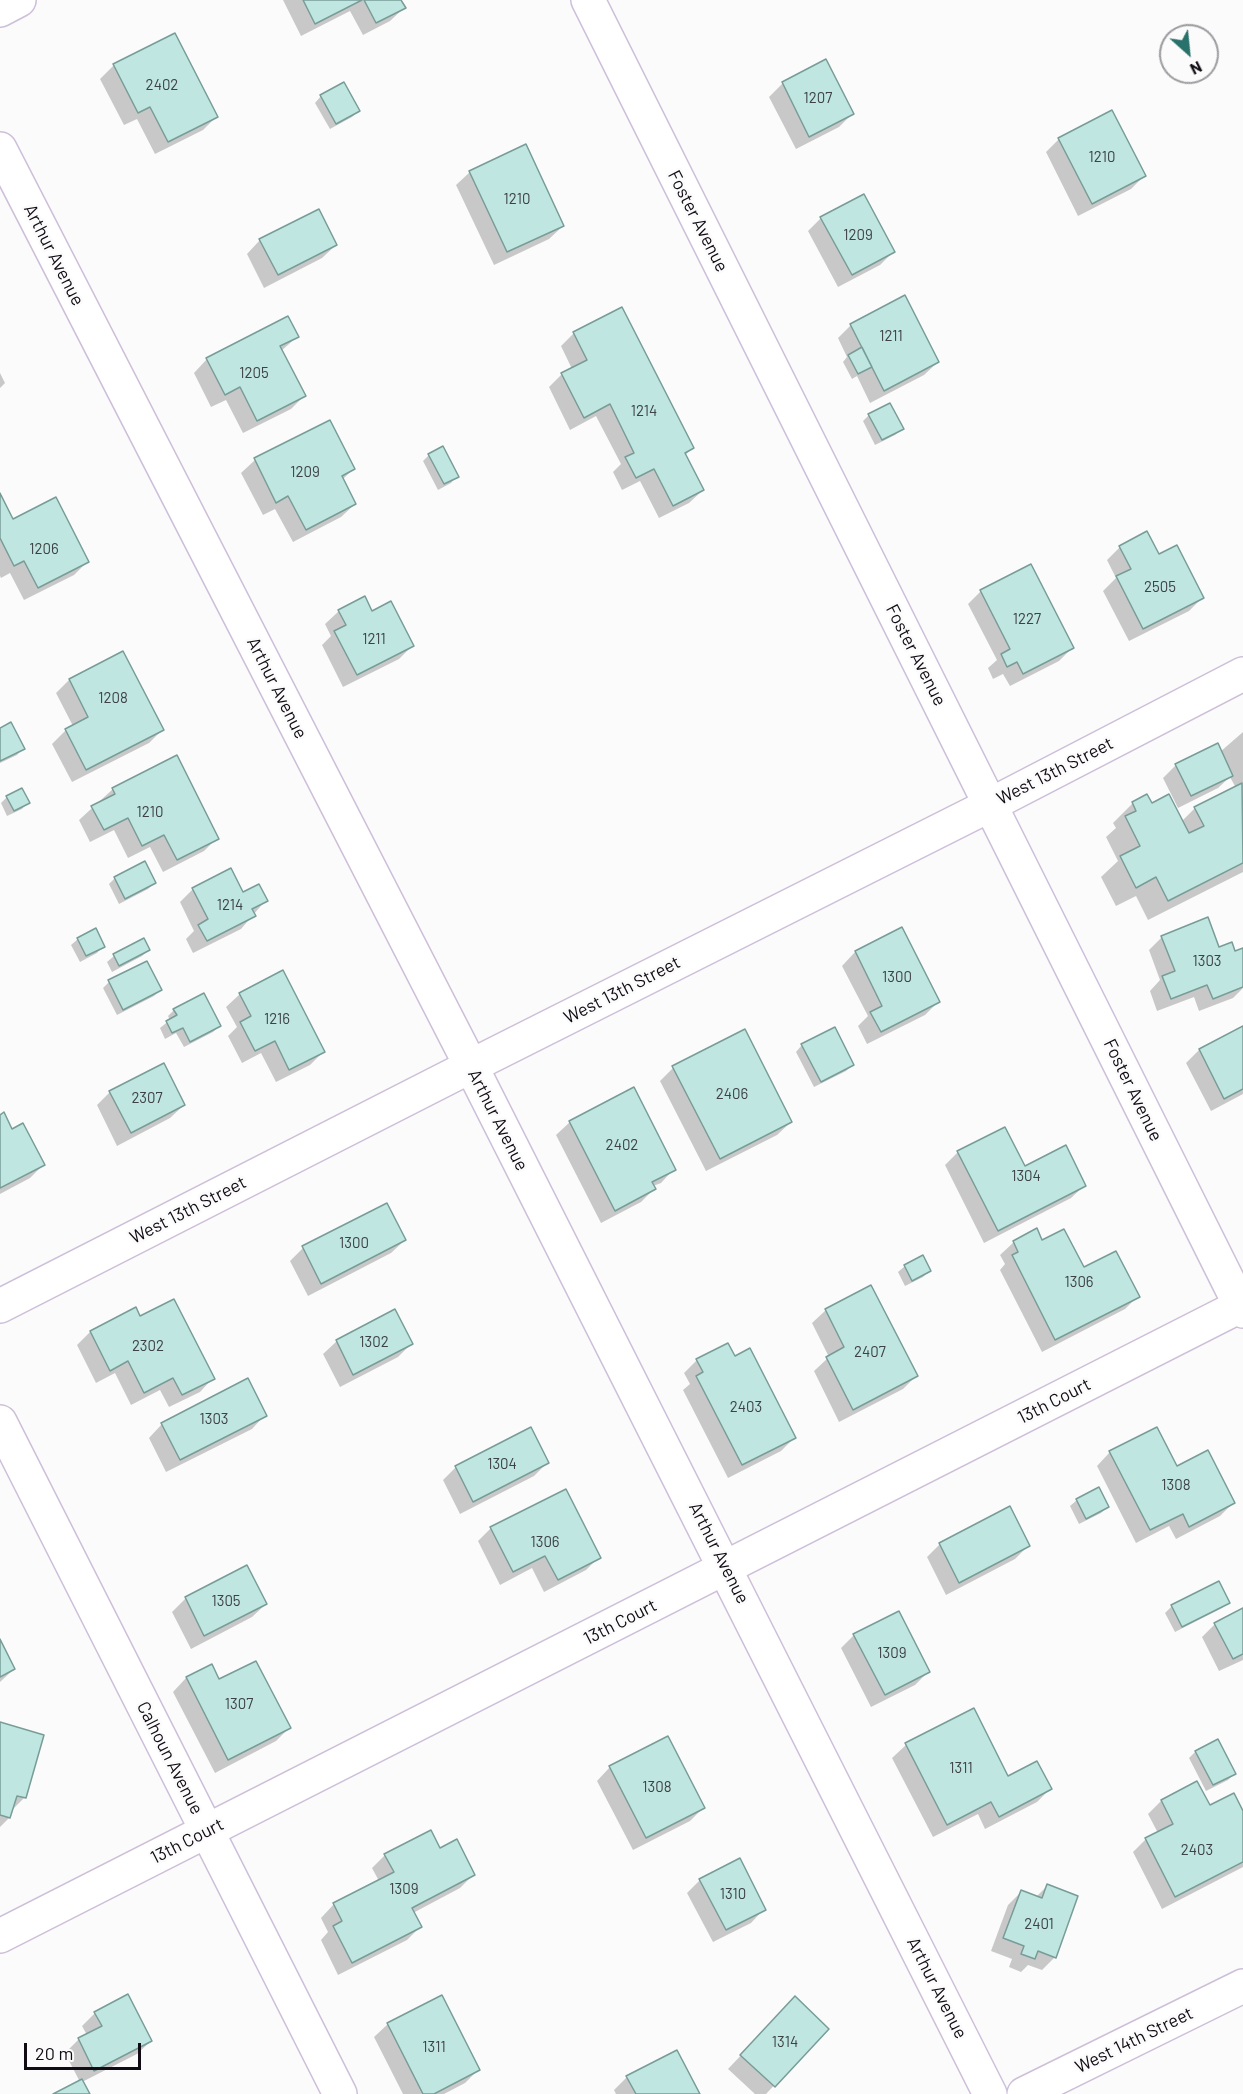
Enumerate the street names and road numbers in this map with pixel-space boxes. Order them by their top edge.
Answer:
street label: Foster Avenue [663,167,733,275]
street label: Arthur Avenue [19,201,89,309]
street label: Foster Avenue [881,601,951,709]
street label: Arthur Avenue [242,634,312,742]
street label: West 13th Street [993,732,1117,810]
street label: West 13th Street [560,951,684,1029]
street label: Foster Avenue [1099,1035,1167,1145]
street label: Arthur Avenue [463,1066,533,1174]
street label: West 13th Street [126,1171,250,1249]
street label: 13th Court [1014,1373,1094,1429]
street label: Arthur Avenue [684,1499,754,1607]
street label: 13th Court [580,1594,660,1650]
street label: Calhoun Avenue [132,1698,208,1818]
street label: 13th Court [147,1813,227,1869]
street label: Arthur Avenue [902,1934,972,2042]
street label: West 14th Street [1072,2002,1196,2078]

